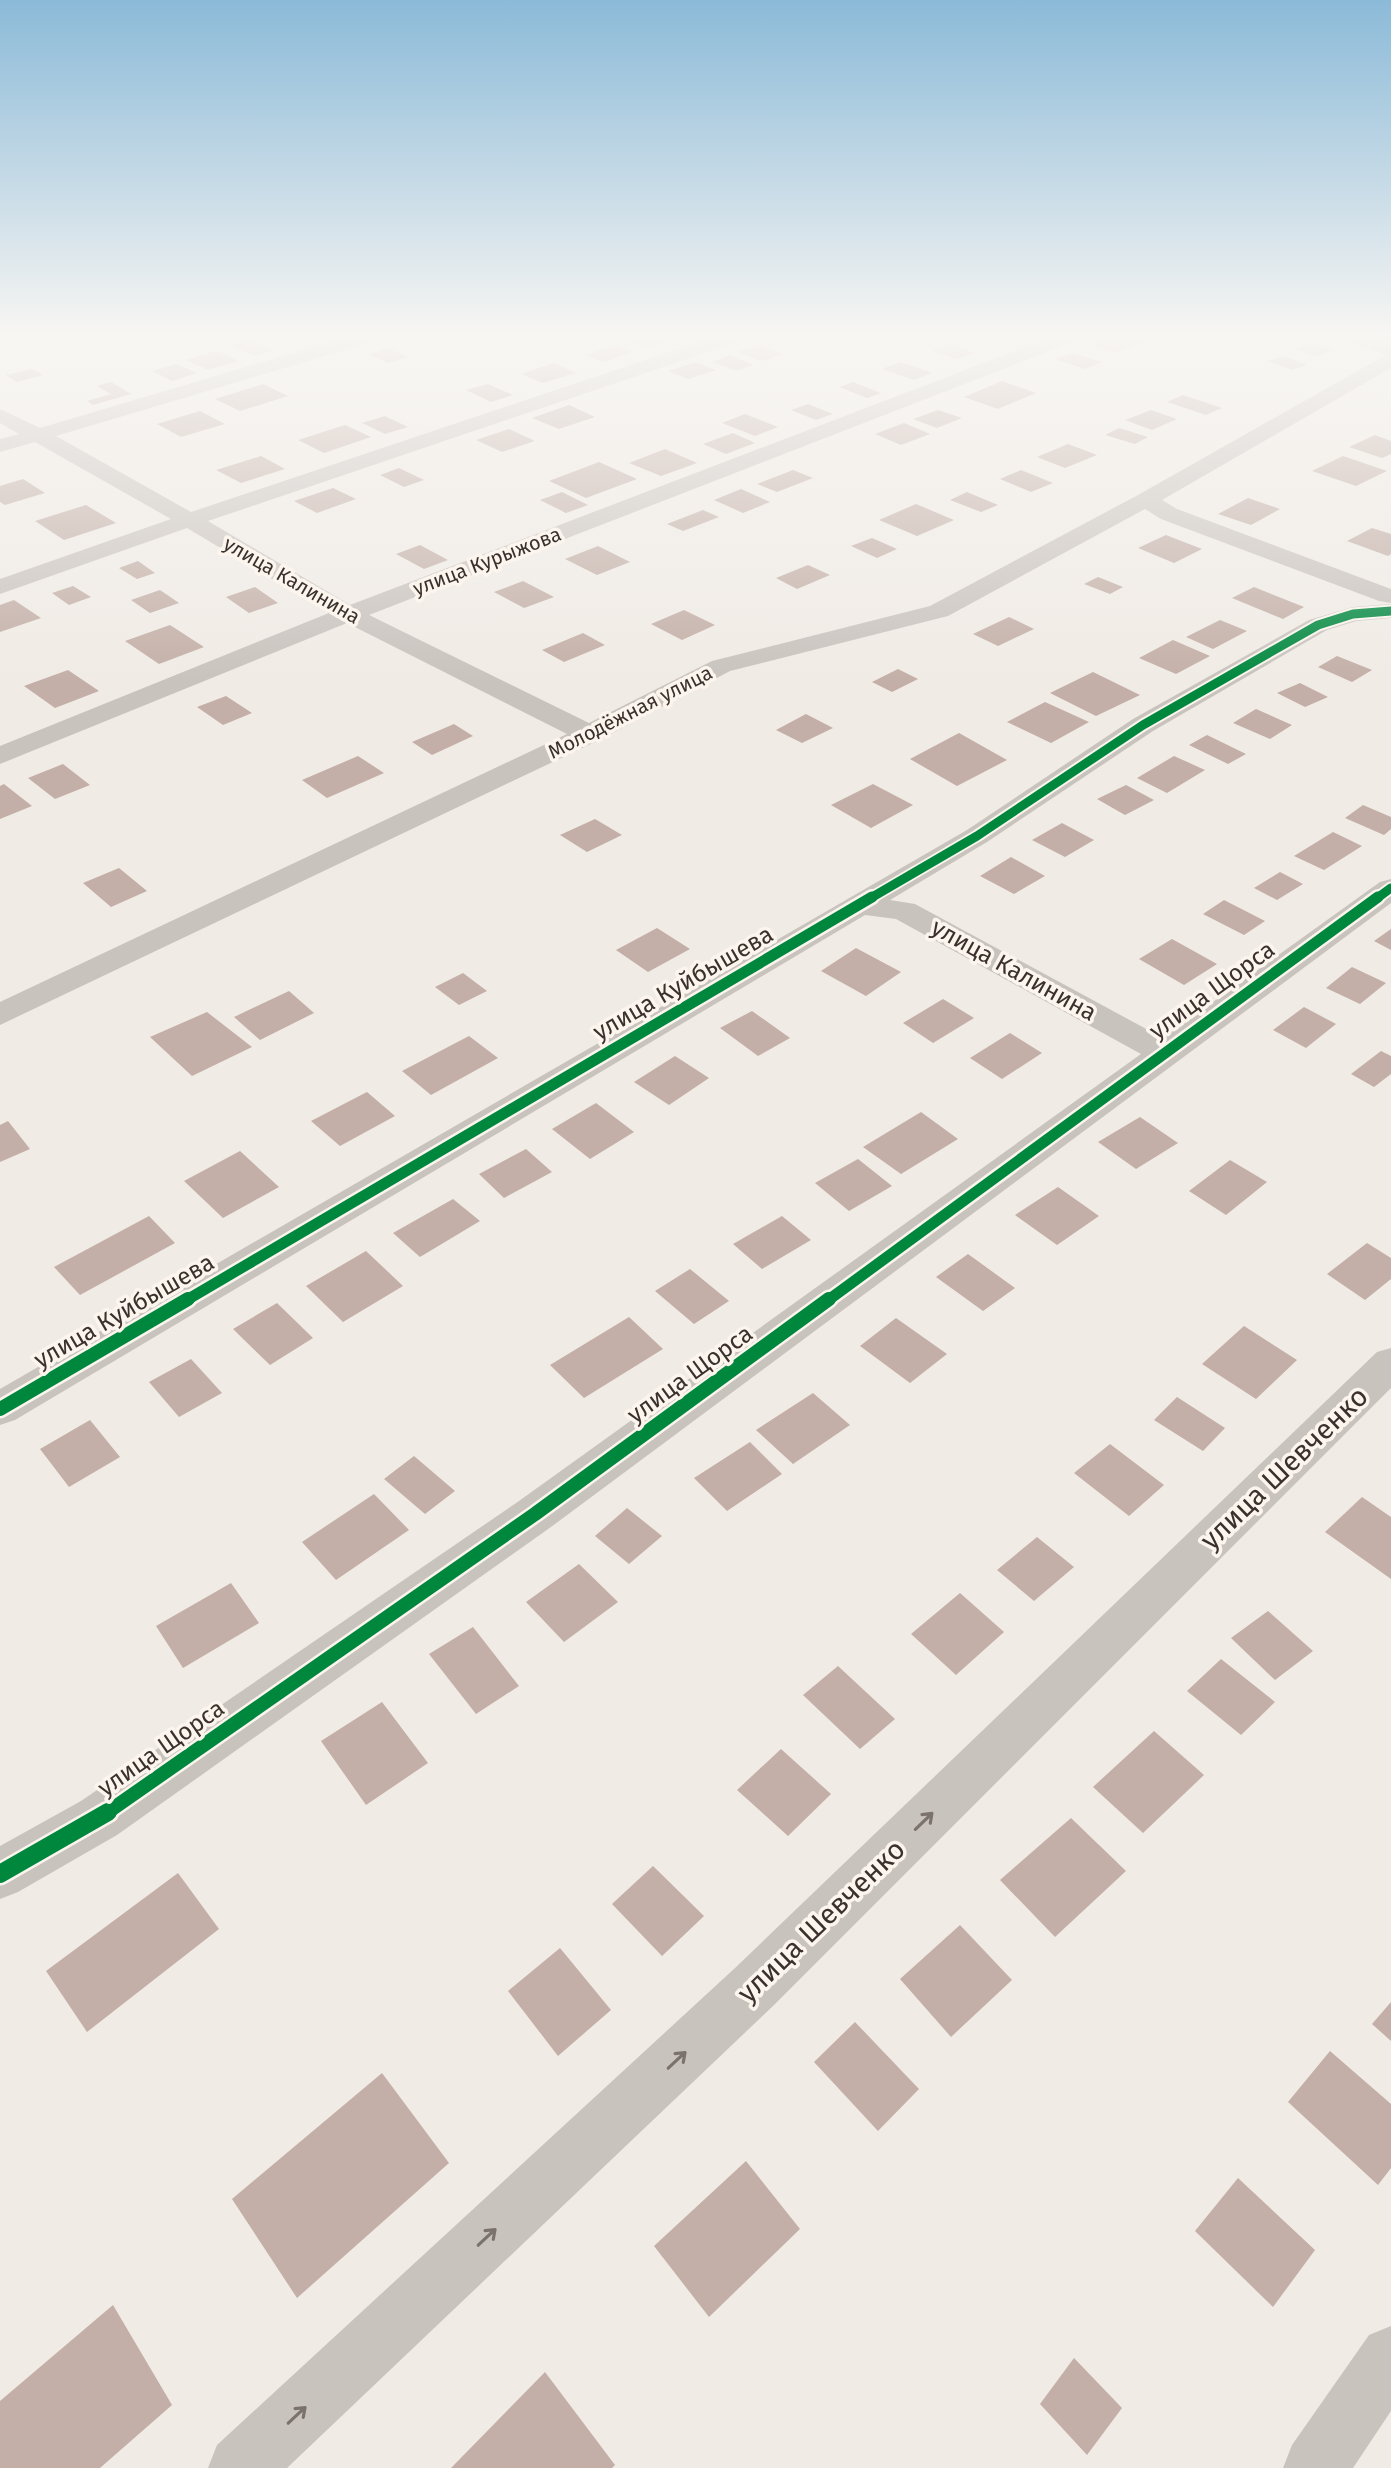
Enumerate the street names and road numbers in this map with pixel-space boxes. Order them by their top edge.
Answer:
street label: улица Курыжова [409,522,565,600]
street label: улица Калинина [219,531,365,629]
street label: Молодёжная улица [544,660,716,764]
street label: улица Калинина [927,913,1101,1027]
street label: улица Куйбышева [588,920,778,1046]
street label: улица Щорса [1144,935,1280,1045]
street label: улица Куйбышева [29,1248,219,1374]
street label: улица Щорса [622,1319,758,1429]
street label: улица Шевченко [1193,1380,1375,1556]
street label: улица Щорса [92,1694,230,1802]
street label: улица Шевченко [730,1833,912,2009]

